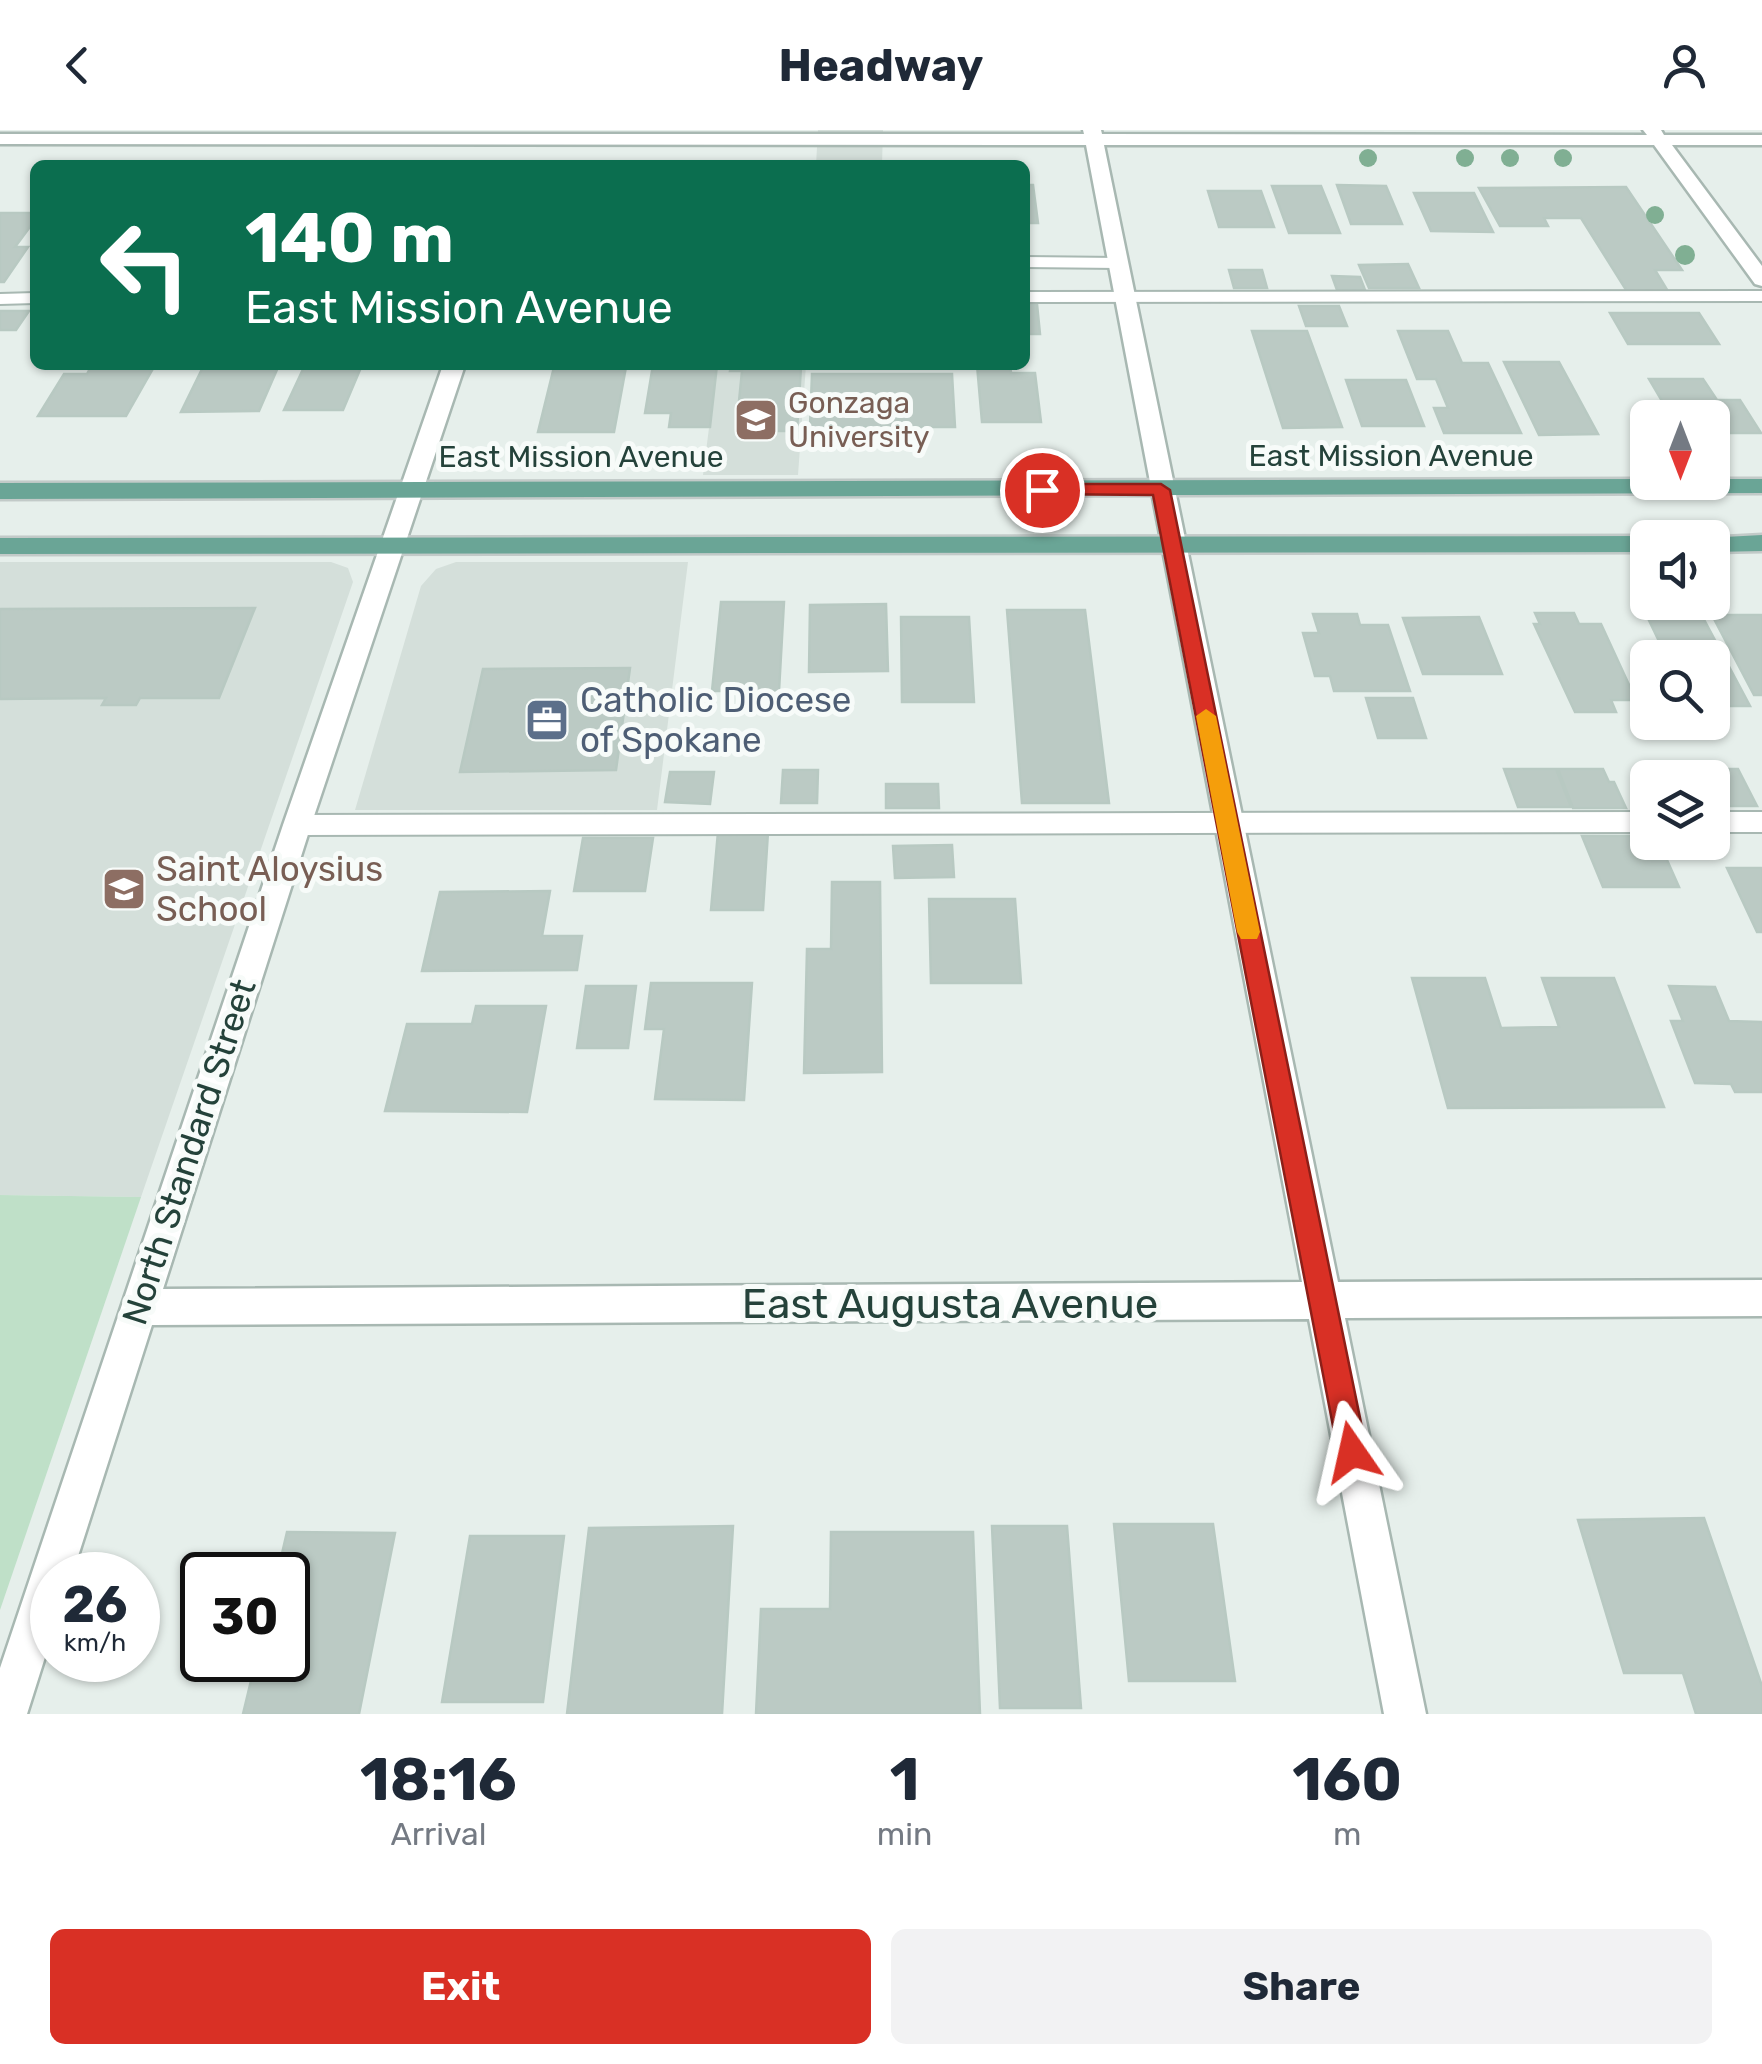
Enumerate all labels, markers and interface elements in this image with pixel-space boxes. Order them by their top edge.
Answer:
icon: back [50,38,105,93]
icon: person [1657,38,1712,93]
text: Headway [779,39,983,92]
text: 140 m [245,197,454,280]
icon: left [80,200,210,330]
text: East Mission Avenue [245,281,673,334]
place label: Gonzaga University [788,385,930,455]
school or university icon: Gonzaga University [733,397,779,443]
north arrow [1630,400,1730,500]
map controls [1630,400,1730,860]
street label: East Mission Avenue [1248,438,1534,474]
street label: East Mission Avenue [438,439,724,475]
pin [1000,448,1085,533]
icon: arrive [1015,463,1070,518]
button: sound [1630,520,1730,620]
button: search [1630,640,1730,740]
place label: Catholic Diocese of Spokane [580,679,851,761]
office icon: Catholic Diocese of Spokane [524,697,570,743]
button: layers [1630,760,1730,860]
place label: Saint Aloysius School [156,848,383,930]
school or university icon: Saint Aloysius School [101,866,147,912]
street label: North Standard Street [113,974,265,1330]
street label: East Augusta Avenue [742,1279,1158,1329]
position arrow [1300,1400,1404,1504]
speed limit sign: 30 [180,1552,310,1682]
text: 26 [62,1575,128,1635]
text: km/h [64,1628,126,1657]
text: 18:16 [360,1744,517,1815]
text: 1 [890,1744,919,1815]
text: 160 [1292,1744,1402,1815]
text: Arrival [390,1815,486,1853]
text: min [877,1815,932,1853]
text: m [1333,1815,1361,1853]
button: Exit [50,1929,871,2044]
button: Share [891,1929,1712,2044]

